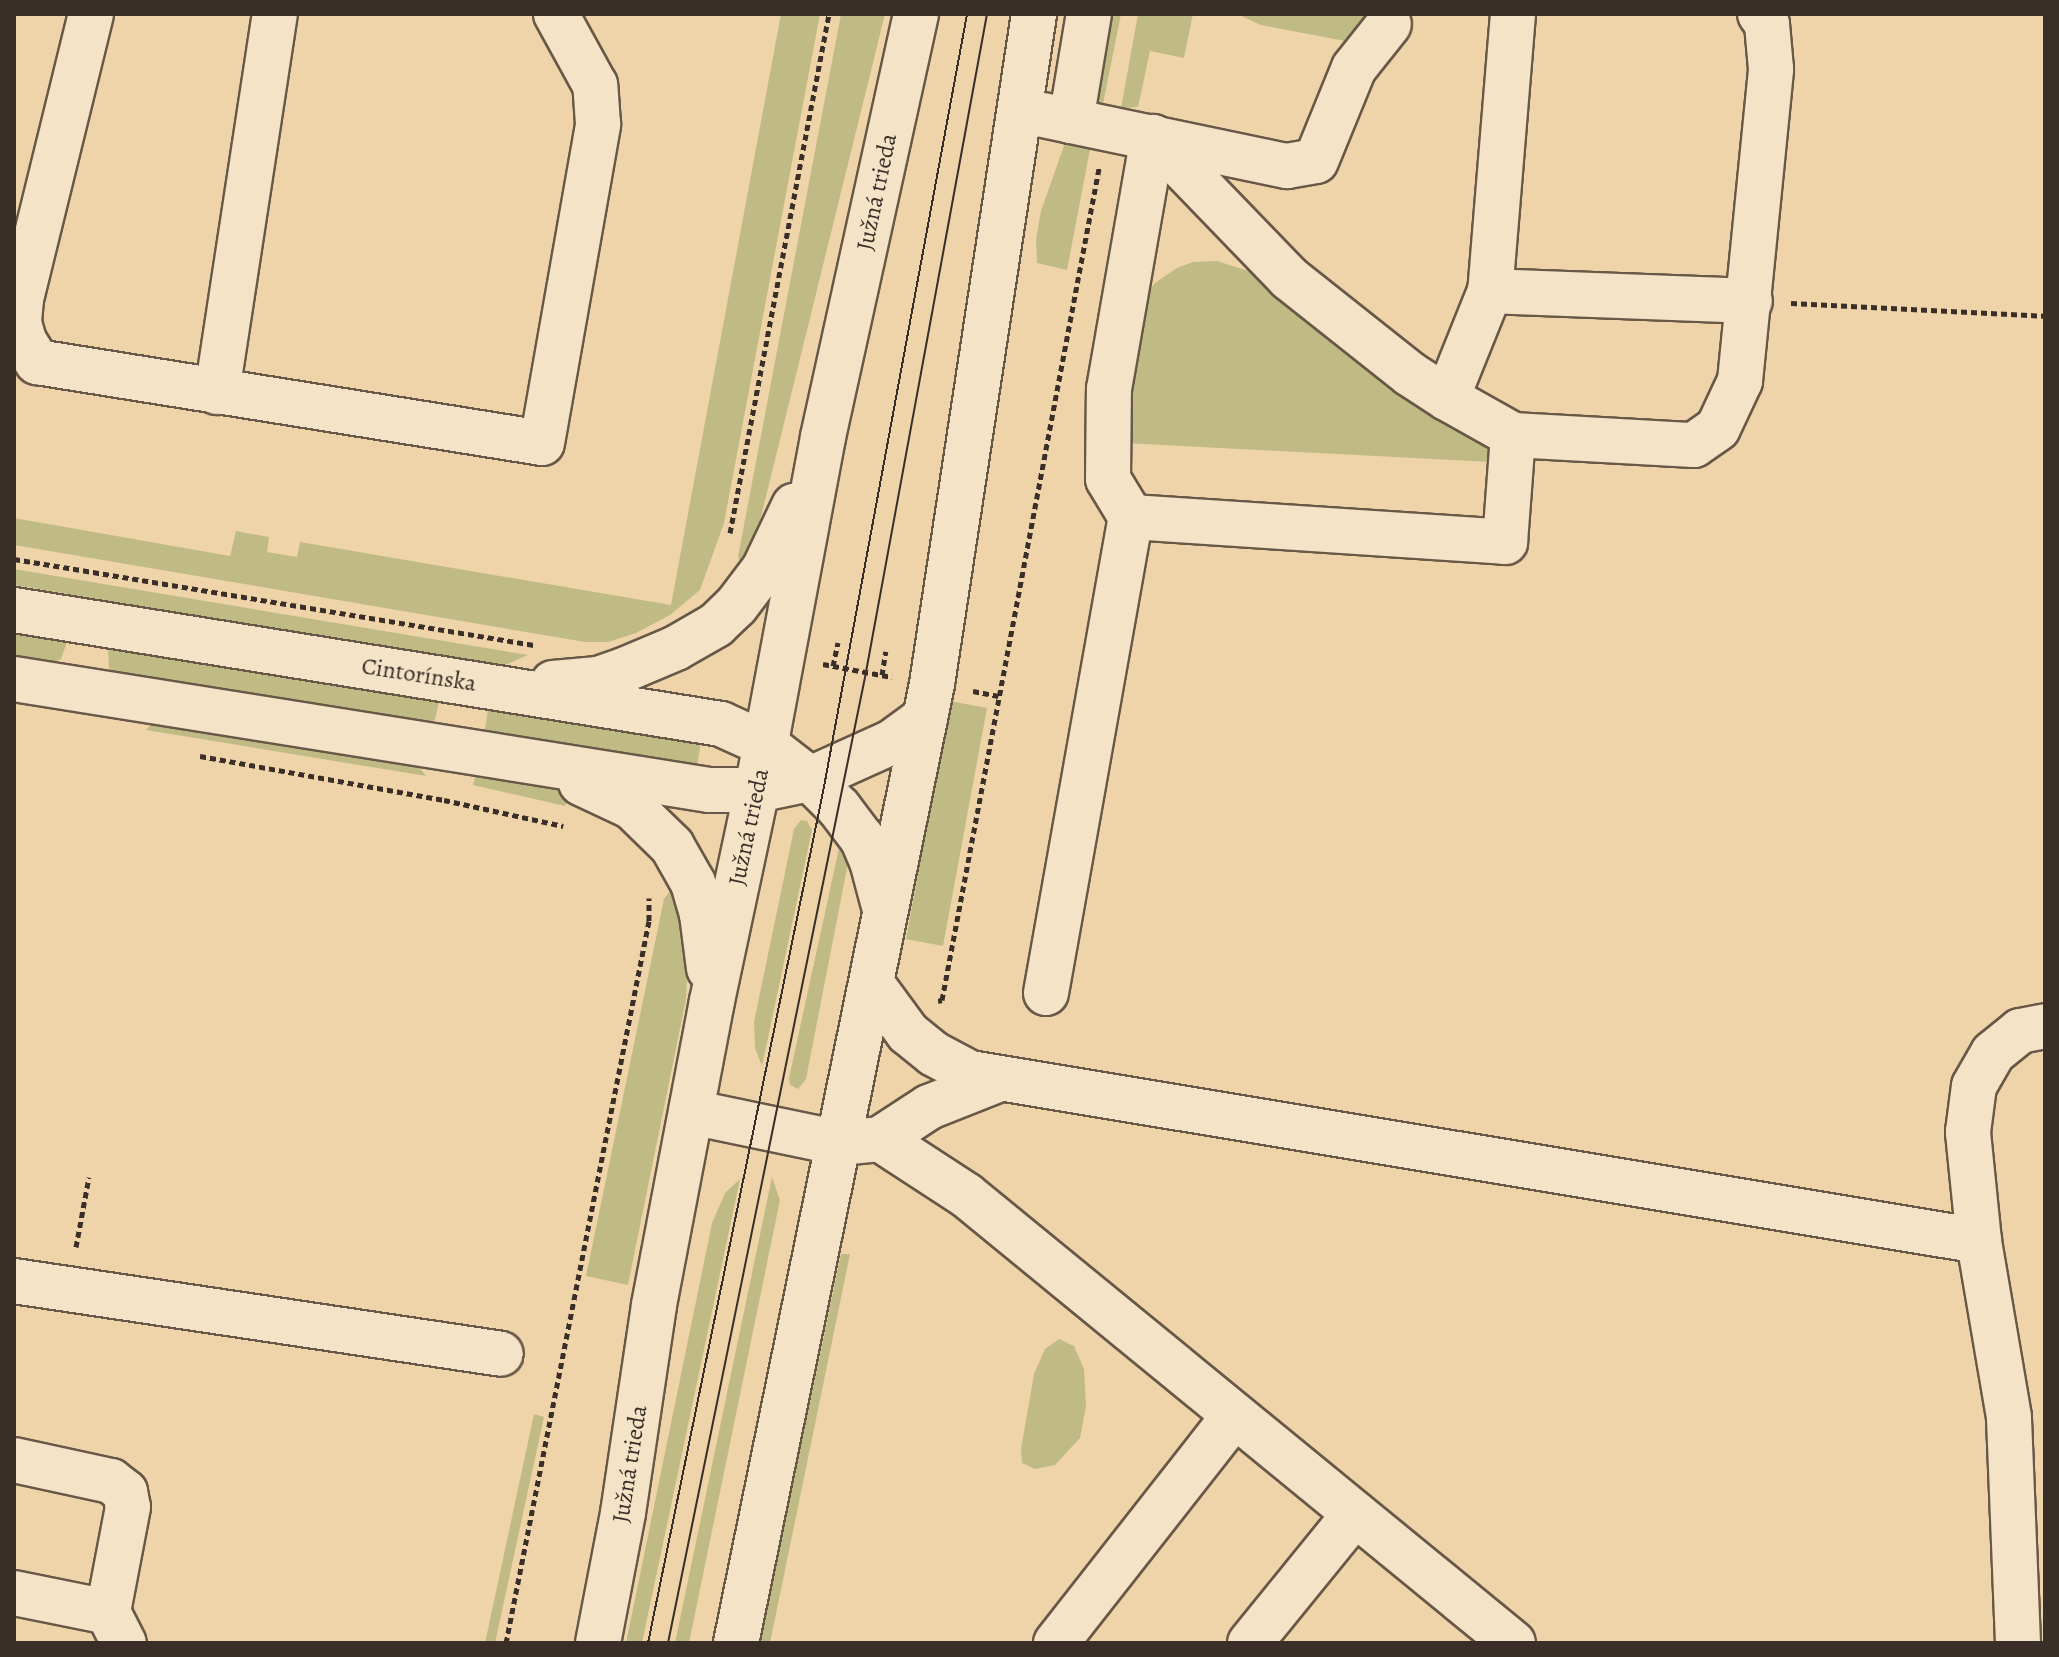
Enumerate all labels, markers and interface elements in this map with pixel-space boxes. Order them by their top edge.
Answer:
street label: Južná trieda [851,131,903,253]
street label: Cintorínska [360,652,478,698]
street label: Južná trieda [723,766,775,888]
street label: Južná trieda [606,1403,654,1525]

